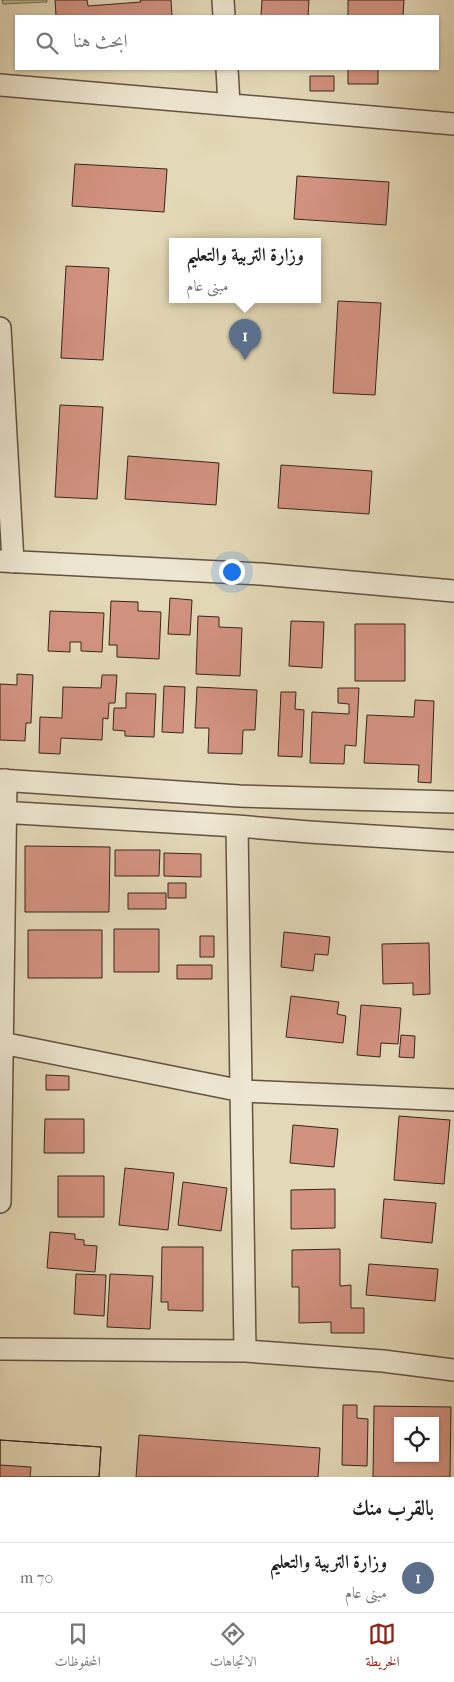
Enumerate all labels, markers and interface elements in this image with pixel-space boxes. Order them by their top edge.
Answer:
search box [15,15,439,70]
icon: search [33,29,61,57]
text: ابحث هنا [73,30,128,52]
popup [169,238,321,303]
text: وزارة التربية والتعليم [186,244,304,266]
text: مبنى عام [186,276,229,295]
pin: 1 [229,319,261,360]
your location [219,559,245,585]
map controls [394,1417,439,1462]
button: locate [394,1417,439,1462]
text: بالقرب منك [352,1496,434,1520]
text: وزارة التربية والتعليم [269,1551,387,1573]
text: 70 m [20,1568,53,1587]
text: 1 [415,1568,421,1587]
text: مبنى عام [345,1583,387,1602]
tab: المحفوظات [55,1620,101,1675]
tab: الاتجاهات [210,1620,256,1675]
tab: الخريطة [365,1620,400,1675]

